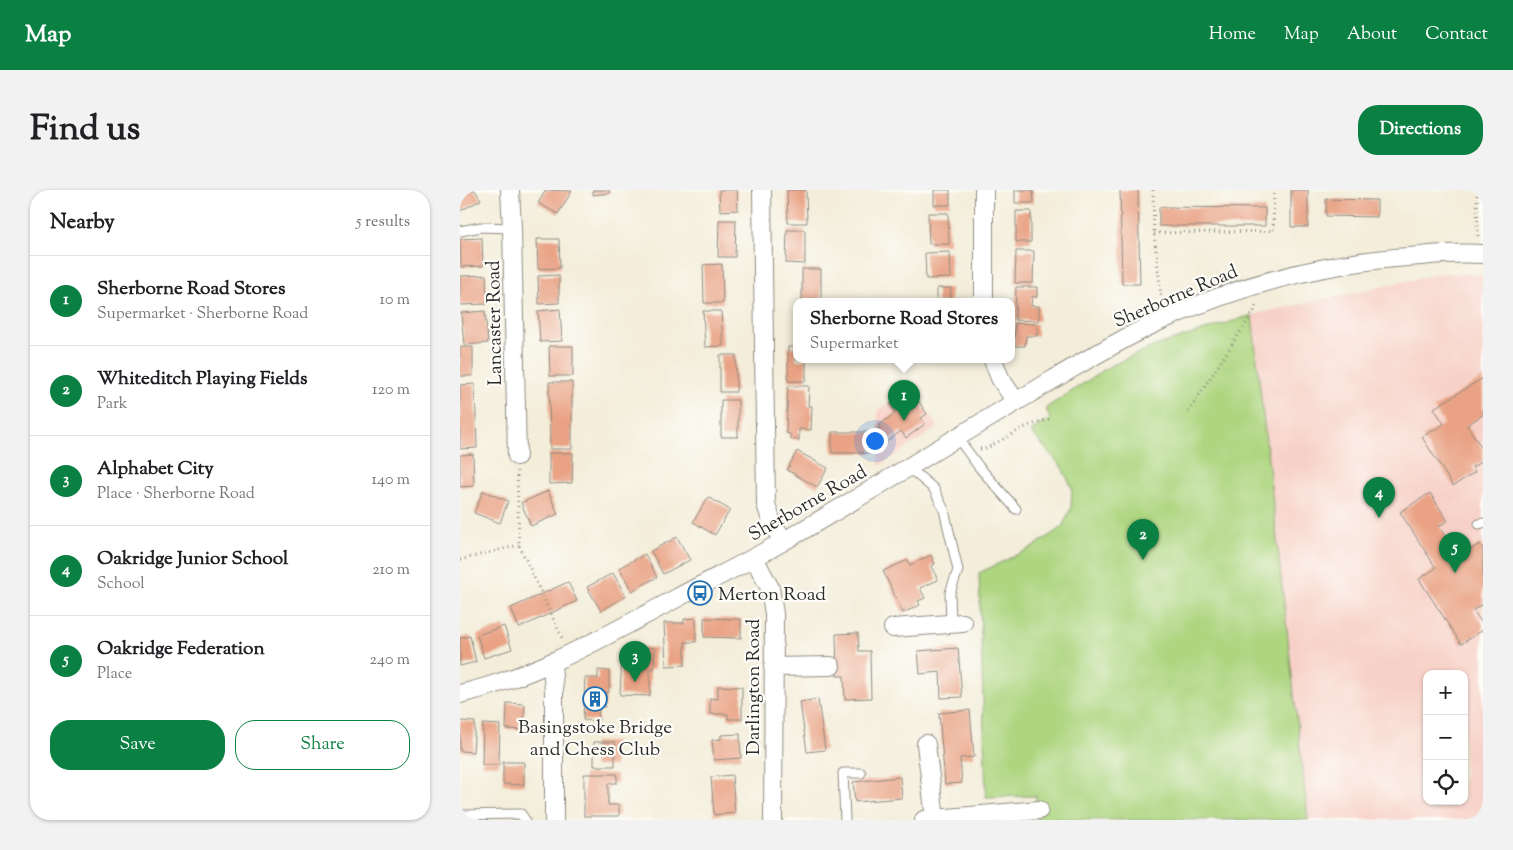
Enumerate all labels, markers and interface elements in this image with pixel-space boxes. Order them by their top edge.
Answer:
text: Map [25,18,71,52]
text: Home [1209,22,1256,48]
text: Map [1284,22,1319,48]
text: About [1347,22,1397,48]
text: Contact [1425,22,1488,48]
text: Find us [30,105,140,156]
button: Directions [1358,105,1483,155]
text: Nearby [50,208,115,238]
text: 5 results [356,211,410,234]
street label: Sherborne Road [1110,259,1243,336]
street label: Lancaster Road [481,260,510,386]
text: Sherborne Road Stores [97,276,285,303]
text: 1 [63,289,69,312]
text: 10 m [380,289,410,312]
popup [793,298,1015,363]
text: Supermarket · Sherborne Road [97,303,308,326]
text: Sherborne Road Stores [810,306,998,333]
text: Supermarket [810,333,898,356]
text: Whiteditch Playing Fields [97,366,307,393]
text: 2 [62,379,70,402]
text: 120 m [372,379,410,402]
pin: 1 [888,380,920,421]
text: Park [97,393,128,416]
your location [862,428,888,454]
text: Alphabet City [97,456,214,483]
street label: Sherborne Road [744,459,873,549]
text: 3 [63,469,69,492]
text: 140 m [372,469,410,492]
pin: 4 [1363,477,1395,518]
text: Place · Sherborne Road [97,483,255,506]
pin: 2 [1127,519,1159,560]
pin: 5 [1439,532,1471,573]
text: Oakridge Junior School [97,546,288,573]
text: 4 [62,559,70,582]
text: 210 m [372,559,410,582]
text: School [97,573,145,596]
bus stop icon: Merton Road [687,580,713,606]
place label: Merton Road [718,582,826,609]
street label: Darlington Road [741,619,768,755]
text: Oakridge Federation [97,636,265,663]
pin: 3 [619,641,651,682]
text: 5 [63,649,69,672]
text: 240 m [369,649,410,672]
text: Place [97,663,132,686]
map controls [1423,670,1468,805]
button: + [1423,670,1468,715]
building icon: Basingstoke Bridge and Chess Club [582,686,608,712]
place label: Basingstoke Bridge and Chess Club [518,715,672,764]
button: − [1423,715,1468,760]
button: Save [50,720,225,770]
button: Share [235,720,410,770]
button: locate [1423,760,1468,805]

